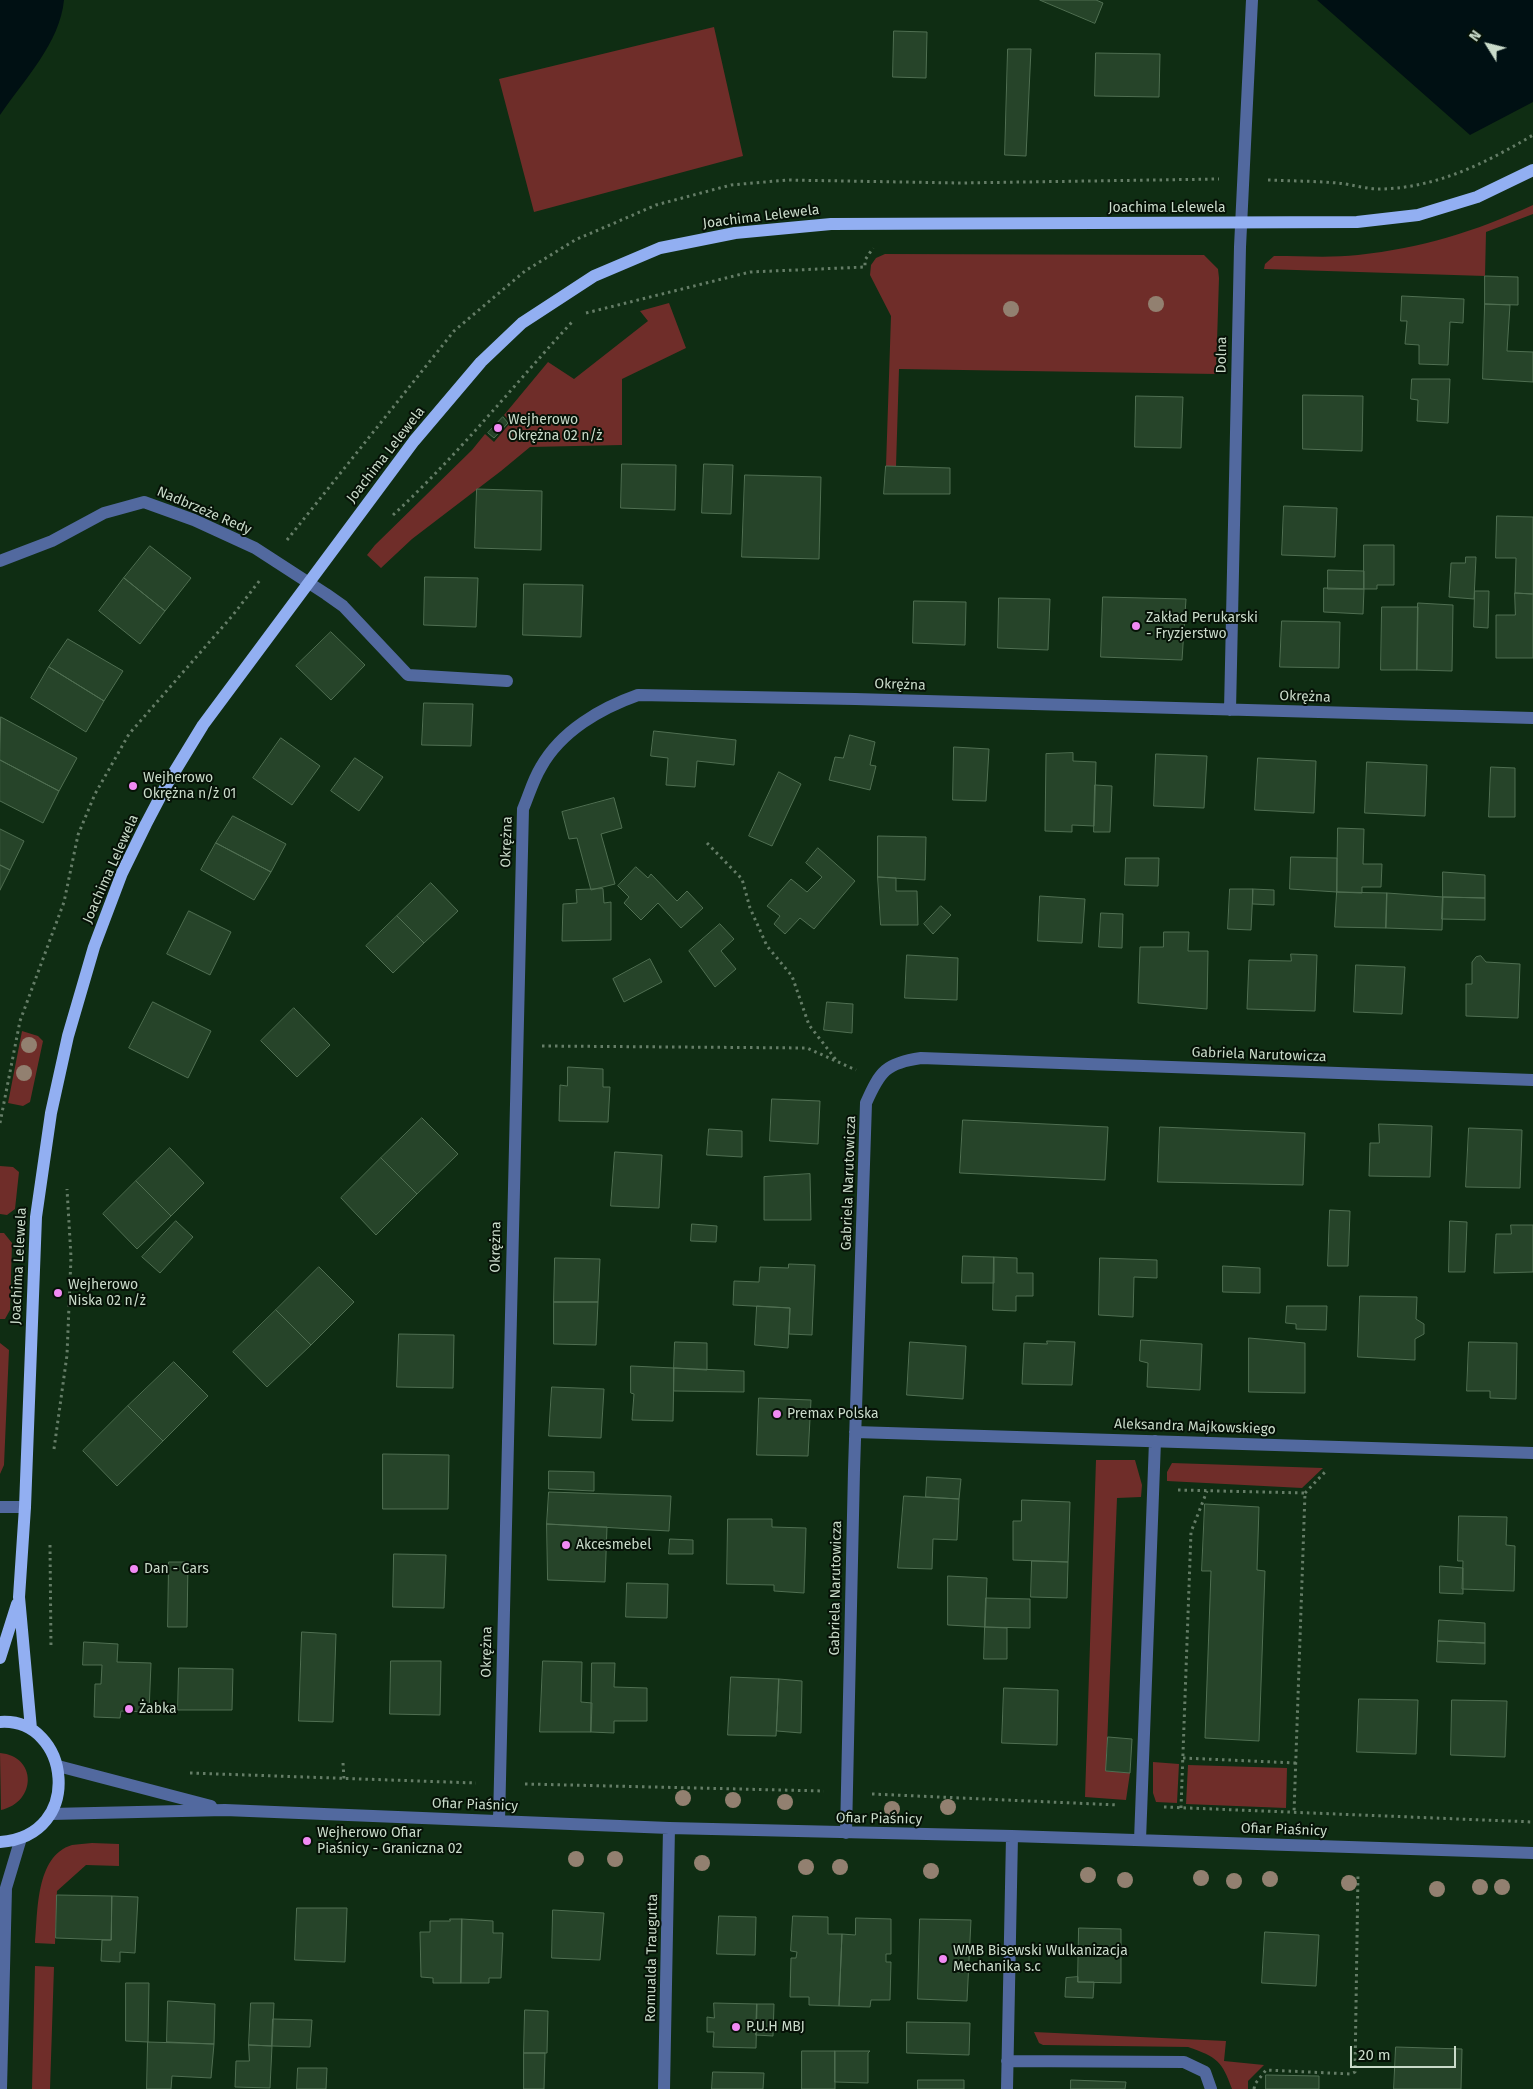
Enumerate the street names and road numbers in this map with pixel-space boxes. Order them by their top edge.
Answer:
street label: Joachima Lelewela [1108,200,1226,216]
street label: Joachima Lelewela [702,202,820,232]
street label: Dolna [1213,336,1231,374]
street label: Joachima Lelewela [343,404,429,506]
street label: Nadbrzeże Redy [154,483,254,539]
street label: Okrężna [874,676,926,694]
street label: Okrężna [1279,688,1331,706]
street label: Joachima Lelewela [79,812,143,926]
street label: Okrężna [498,816,516,868]
street label: Gabriela Narutowicza [1191,1044,1327,1066]
street label: Gabriela Narutowicza [838,1115,860,1251]
street label: Joachima Lelewela [8,1207,30,1325]
street label: Okrężna [487,1221,505,1273]
street label: Aleksandra Majkowskiego [1114,1416,1276,1438]
street label: Gabriela Narutowicza [826,1520,846,1656]
street label: Okrężna [478,1626,496,1678]
street label: Ofiar Piaśnicy [432,1795,518,1815]
street label: Ofiar Piaśnicy [836,1810,922,1828]
street label: Ofiar Piaśnicy [1241,1820,1327,1840]
street label: Romualda Traugutta [642,1894,662,2022]

